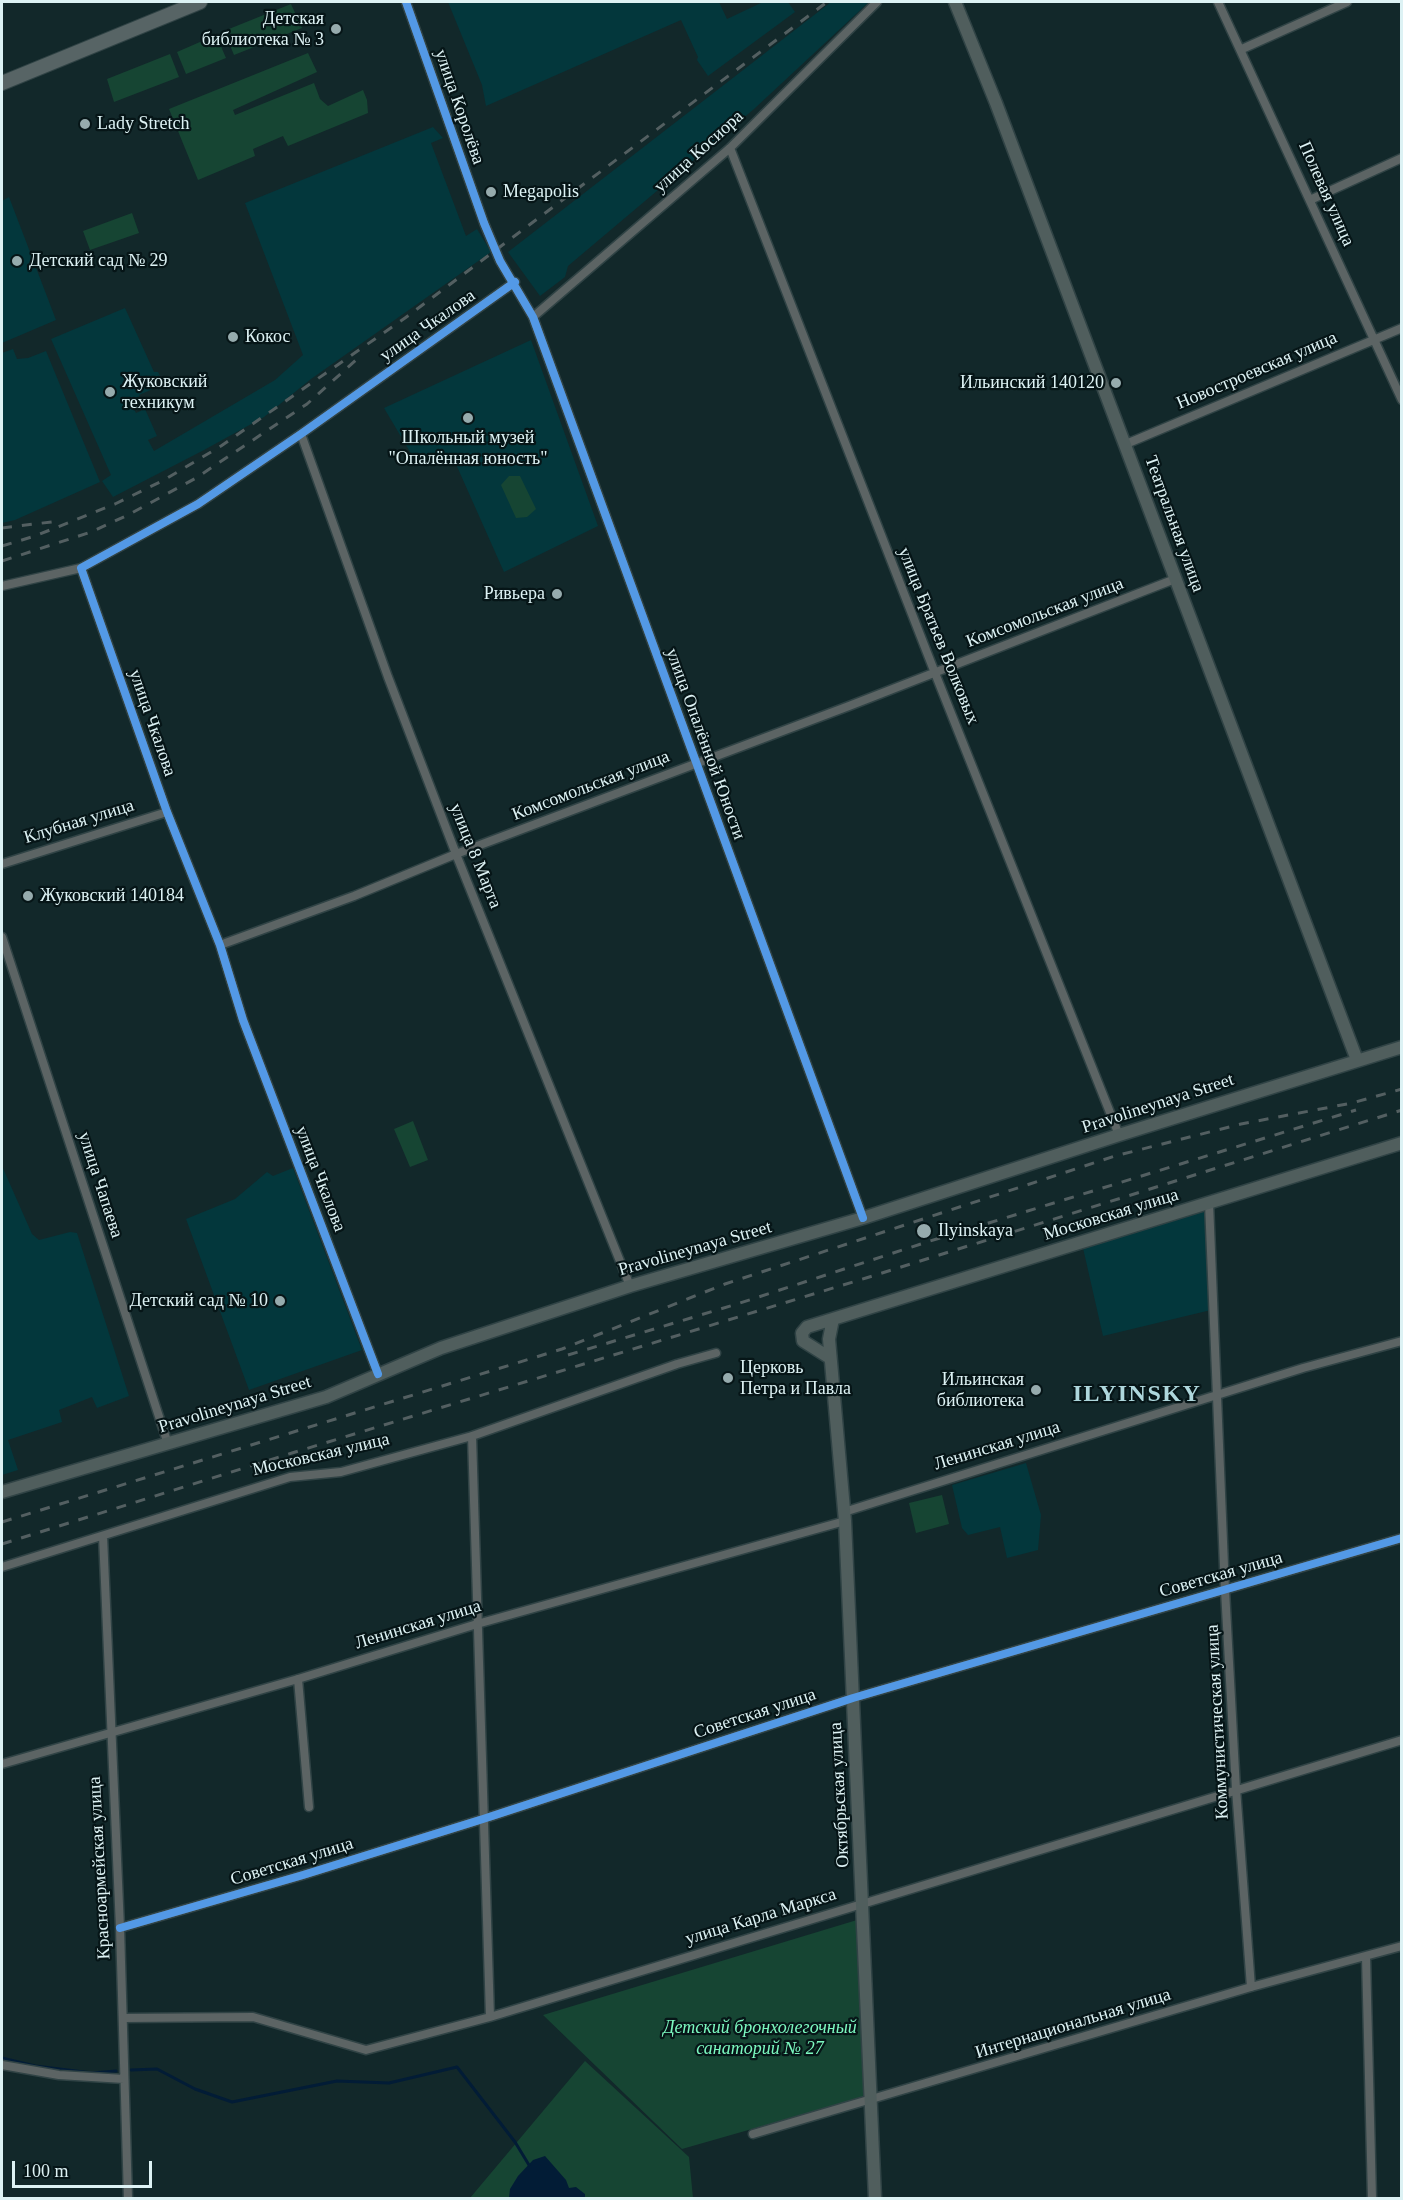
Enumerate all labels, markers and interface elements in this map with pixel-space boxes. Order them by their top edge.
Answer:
place label: Детская библиотека № 3 [202,8,324,50]
marker: Детская библиотека № 3 [329,22,343,36]
street label: улица Королёва [429,47,489,167]
street label: улица Косиора [650,106,748,198]
place label: Lady Stretch [97,113,189,135]
marker: Lady Stretch [78,117,92,131]
street label: Полевая улица [1293,138,1359,250]
place label: Megapolis [503,181,579,203]
marker: Megapolis [484,185,498,199]
place label: Детский сад № 29 [29,250,168,272]
marker: Детский сад № 29 [10,254,24,268]
street label: улица Чкалова [376,285,480,367]
place label: Кокос [245,326,290,348]
street label: Новостроевская улица [1174,327,1340,415]
marker: Кокос [226,330,240,344]
place label: Жуковский техникум [122,371,207,413]
place label: Ильинский 140120 [960,372,1104,394]
marker: Ильинский 140120 [1109,376,1123,390]
marker: Жуковский техникум [103,385,117,399]
marker: Школьный музей "Опалённая юность" [461,411,475,425]
place label: Школьный музей "Опалённая юность" [388,427,548,470]
street label: Театральная улица [1139,453,1209,595]
street label: улица Братьев Волковых [893,544,983,728]
street label: Комсомольская улица [963,573,1127,653]
place label: Ривьера [484,583,545,605]
marker: Ривьера [550,587,564,601]
street label: улица Опалённой Юности [660,645,750,843]
street label: улица Чкалова [124,667,180,779]
street label: Комсомольская улица [509,746,673,826]
street label: Клубная улица [21,795,137,849]
street label: улица 8 Марта [444,800,506,912]
place label: Жуковский 140184 [40,885,184,907]
marker: Жуковский 140184 [21,889,35,903]
street label: Pravolineynaya Street [1079,1069,1237,1139]
street label: улица Чкалова [290,1123,350,1235]
street label: улица Чапаева [73,1129,127,1241]
street label: Московская улица [1041,1184,1181,1246]
street label: Pravolineynaya Street [616,1217,774,1281]
place label: Ilyinskaya [938,1220,1013,1242]
marker: Ilyinskaya [915,1222,933,1240]
place label: Детский сад № 10 [129,1290,268,1312]
marker: Детский сад № 10 [273,1294,287,1308]
place label: Церковь Петра и Павла [740,1357,851,1400]
place label: Ильинская библиотека [937,1369,1024,1412]
marker: Церковь Петра и Павла [721,1371,735,1385]
street label: Pravolineynaya Street [156,1372,314,1438]
district label: ILYINSKY [1073,1381,1201,1409]
marker: Ильинская библиотека [1029,1383,1043,1397]
street label: Ленинская улица [931,1417,1063,1475]
street label: Московская улица [250,1429,392,1481]
street label: Советская улица [1157,1547,1285,1603]
street label: Ленинская улица [352,1596,484,1654]
street label: Коммунистическая улица [1202,1624,1234,1820]
street label: Советская улица [691,1684,819,1744]
street label: Октябрьская улица [825,1722,855,1868]
street label: Красноармейская улица [84,1776,116,1960]
street label: Советская улица [228,1833,356,1891]
street label: улица Карла Маркса [683,1884,839,1950]
street label: Интернациональная улица [973,1984,1173,2064]
park label: Детский бронхолегочный санаторий № 27 [663,2017,857,2060]
scale bar [15,2149,154,2187]
text: 100 m [23,2161,69,2181]

